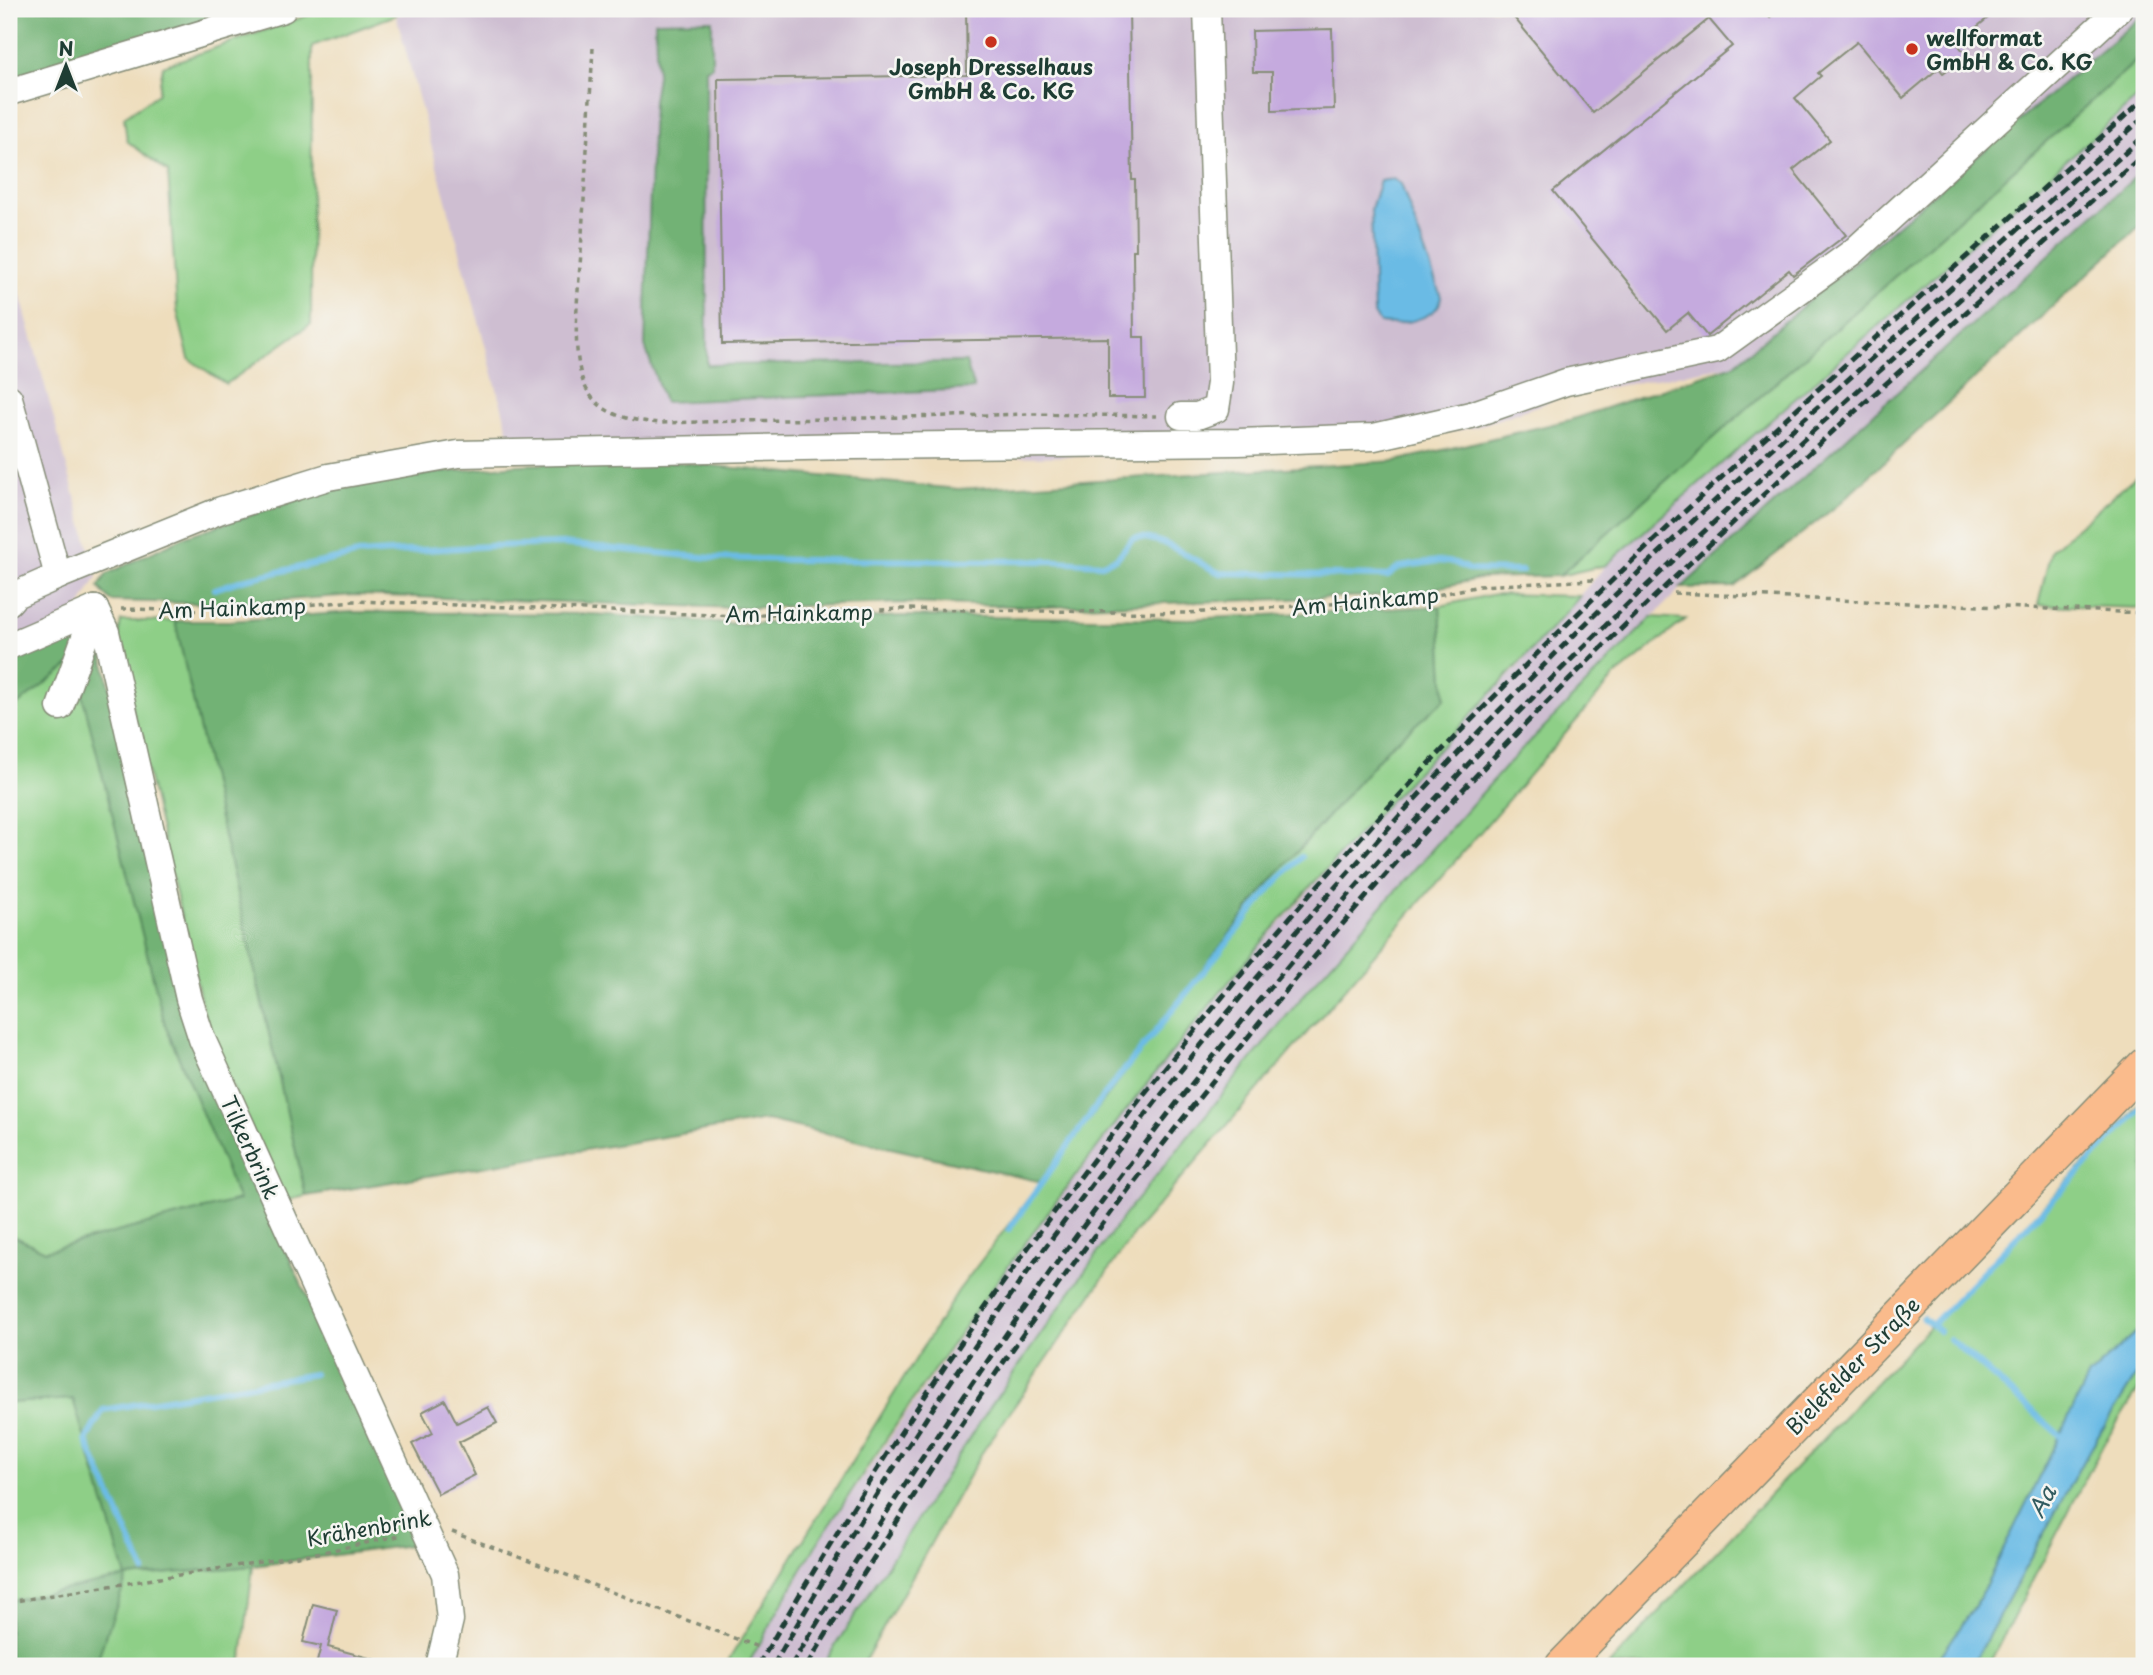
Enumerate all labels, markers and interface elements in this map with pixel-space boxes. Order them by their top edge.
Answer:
place label: wellformat GmbH & Co. KG [1926,21,2093,77]
north arrow [32,32,102,102]
text: N [58,34,74,62]
marker: Joseph Dresselhaus GmbH & Co. KG [983,34,999,50]
marker: wellformat GmbH & Co. KG [1904,41,1920,57]
place label: Joseph Dresselhaus GmbH & Co. KG [889,50,1093,106]
street label: Am Hainkamp [1290,578,1440,622]
street label: Am Hainkamp [158,588,306,626]
street label: Am Hainkamp [725,595,873,629]
street label: Tilkerbrink [213,1090,289,1204]
street label: Bielefelder Straße [1778,1289,1926,1441]
water label: Aa [2018,1478,2064,1523]
street label: Krähenbrink [304,1500,434,1554]

